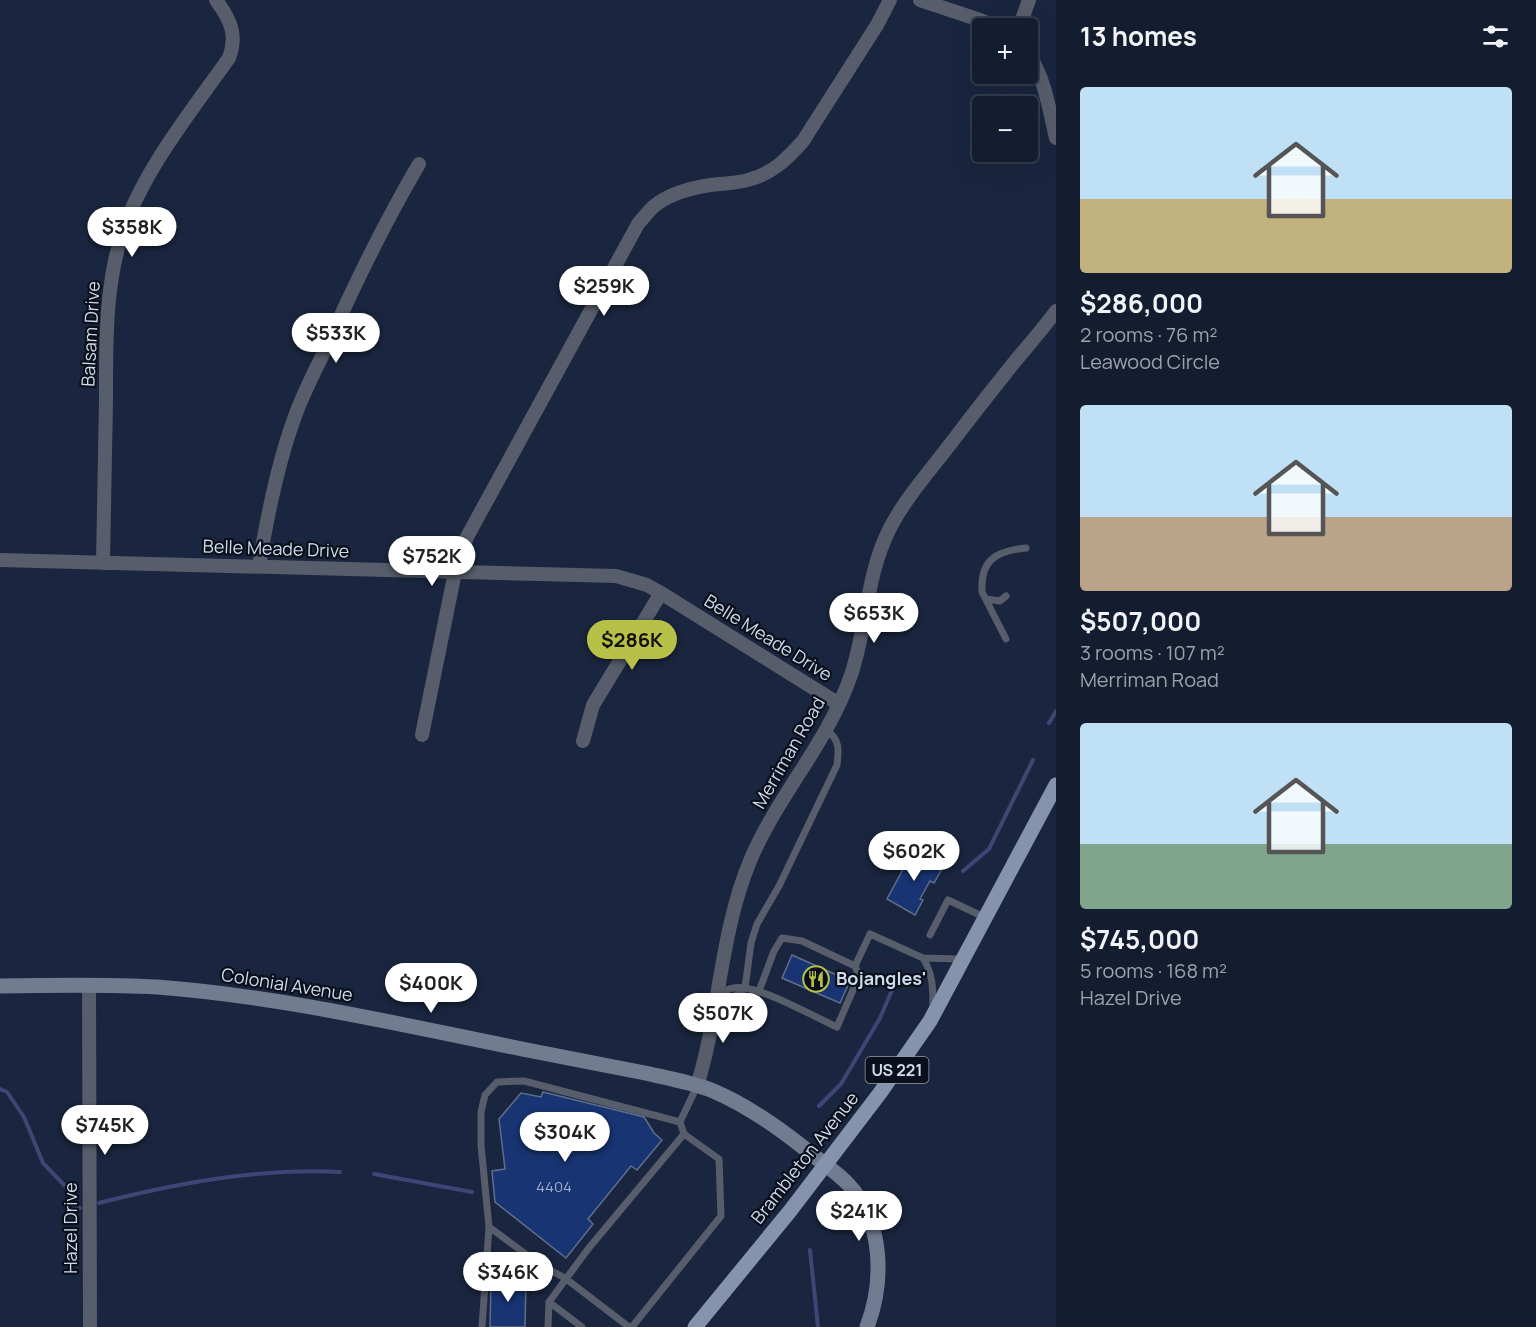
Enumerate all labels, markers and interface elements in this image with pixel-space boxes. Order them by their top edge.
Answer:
map controls [972,18,1038,162]
button: + [972,18,1038,84]
text: 13 homes [1080,18,1197,54]
icon: filters [1479,20,1512,53]
button: − [972,96,1038,162]
icon: home [1242,126,1350,234]
pin: $358K [90,207,174,258]
text: $358K [101,213,163,240]
pin: $259K [562,266,646,317]
text: $259K [573,272,635,299]
street label: Balsam Drive [75,281,105,387]
text: $286,000 [1080,285,1203,321]
pin: $533K [294,313,378,364]
text: $533K [306,319,366,346]
text: 2 rooms · 76 m² [1080,321,1217,348]
text: Leawood Circle [1080,348,1220,375]
icon: home [1242,444,1350,552]
street label: Belle Meade Drive [202,533,350,563]
pin: $752K [390,536,474,587]
text: $752K [402,542,462,569]
street label: Belle Meade Drive [700,588,837,686]
pin: $653K [832,593,916,644]
text: $653K [843,599,905,626]
text: $507,000 [1080,603,1201,639]
pin: $286K [590,620,674,671]
text: $286K [601,626,663,653]
text: 3 rooms · 107 m² [1080,639,1225,666]
text: Merriman Road [1080,666,1219,693]
street label: Merriman Road [746,692,830,813]
icon: home [1242,762,1350,870]
pin: $602K [872,831,956,882]
text: $602K [883,837,946,864]
text: $745,000 [1080,921,1199,957]
text: 5 rooms · 168 m² [1080,957,1227,984]
street label: Colonial Avenue [220,962,355,1006]
pin: $400K [389,963,473,1014]
restaurant icon: Bojangles' [801,964,831,994]
place label: Bojangles' [836,966,926,990]
text: $400K [399,969,463,996]
text: Hazel Drive [1080,984,1182,1011]
pin: $507K [681,993,765,1044]
text: $507K [692,999,754,1026]
road number: US 221 [866,1057,928,1083]
street label: Brambleton Avenue [745,1086,863,1228]
pin: $745K [63,1105,147,1156]
text: $745K [75,1111,135,1138]
pin: $304K [523,1112,607,1163]
text: $304K [534,1118,596,1145]
house number: 4404 [536,1176,572,1197]
street label: Hazel Drive [58,1182,82,1274]
pin: $241K [817,1191,901,1242]
text: $241K [830,1197,888,1224]
pin: $346K [466,1252,550,1303]
text: $346K [477,1258,539,1285]

